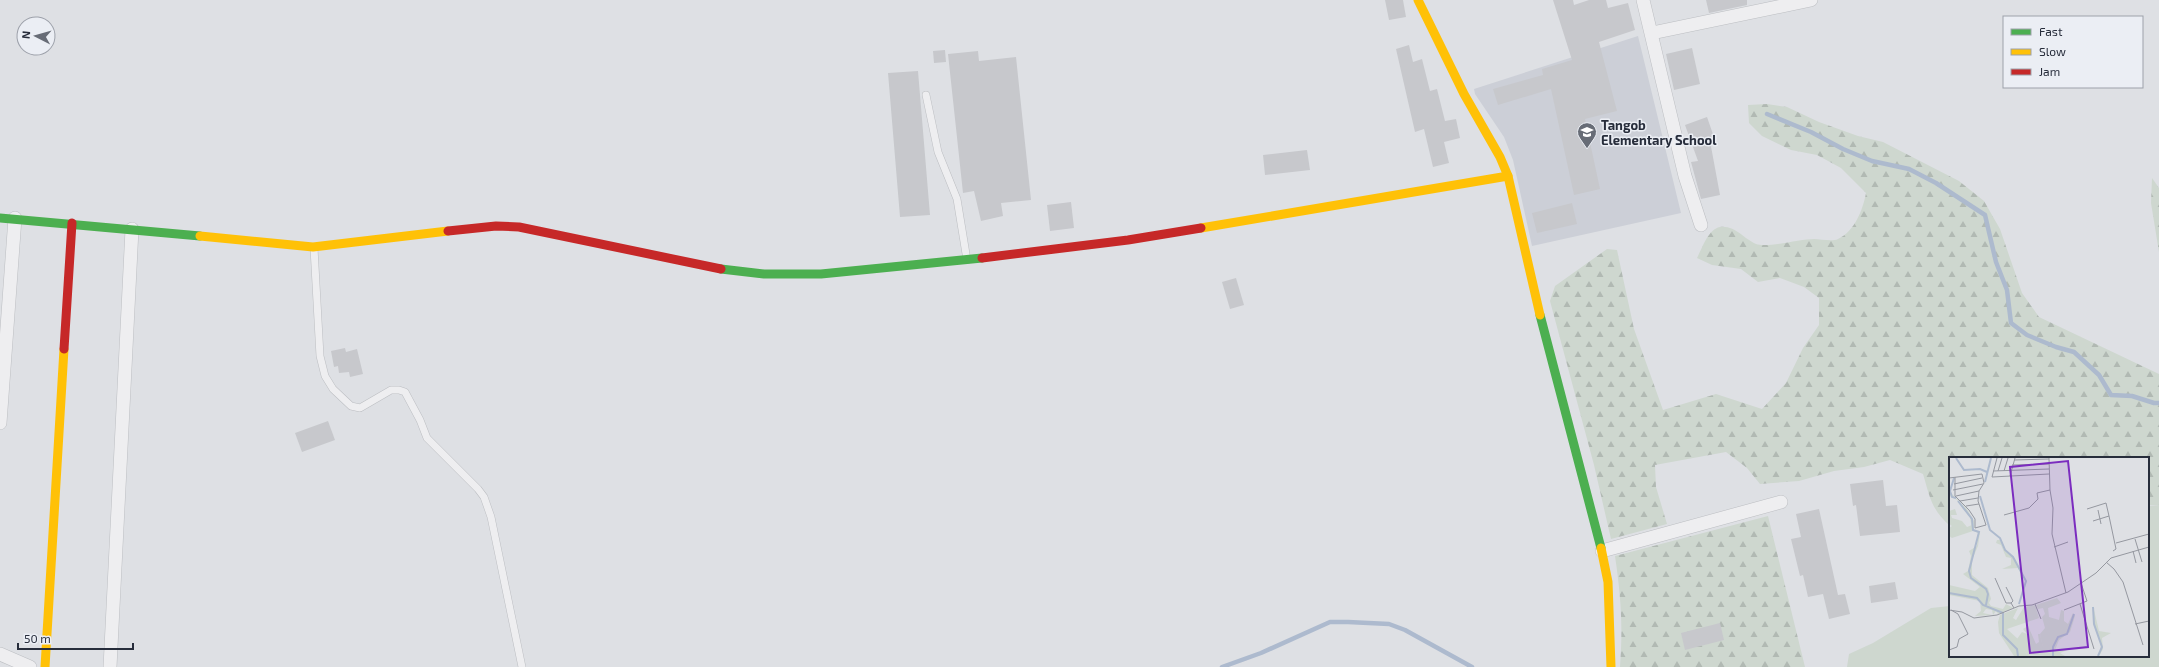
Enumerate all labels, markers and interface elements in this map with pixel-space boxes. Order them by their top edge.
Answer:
north arrow [16,16,56,56]
legend [2003,16,2143,88]
text: Fast [2039,24,2063,38]
text: N [19,30,32,40]
text: Slow [2039,44,2066,58]
text: Jam [2039,64,2060,78]
place label: Tangob Elementary School [1601,117,1717,148]
school or university icon: Tangob Elementary School [1576,121,1598,149]
inset map [1949,457,2149,657]
scale bar [18,625,133,651]
text: 50 m [24,631,51,645]

